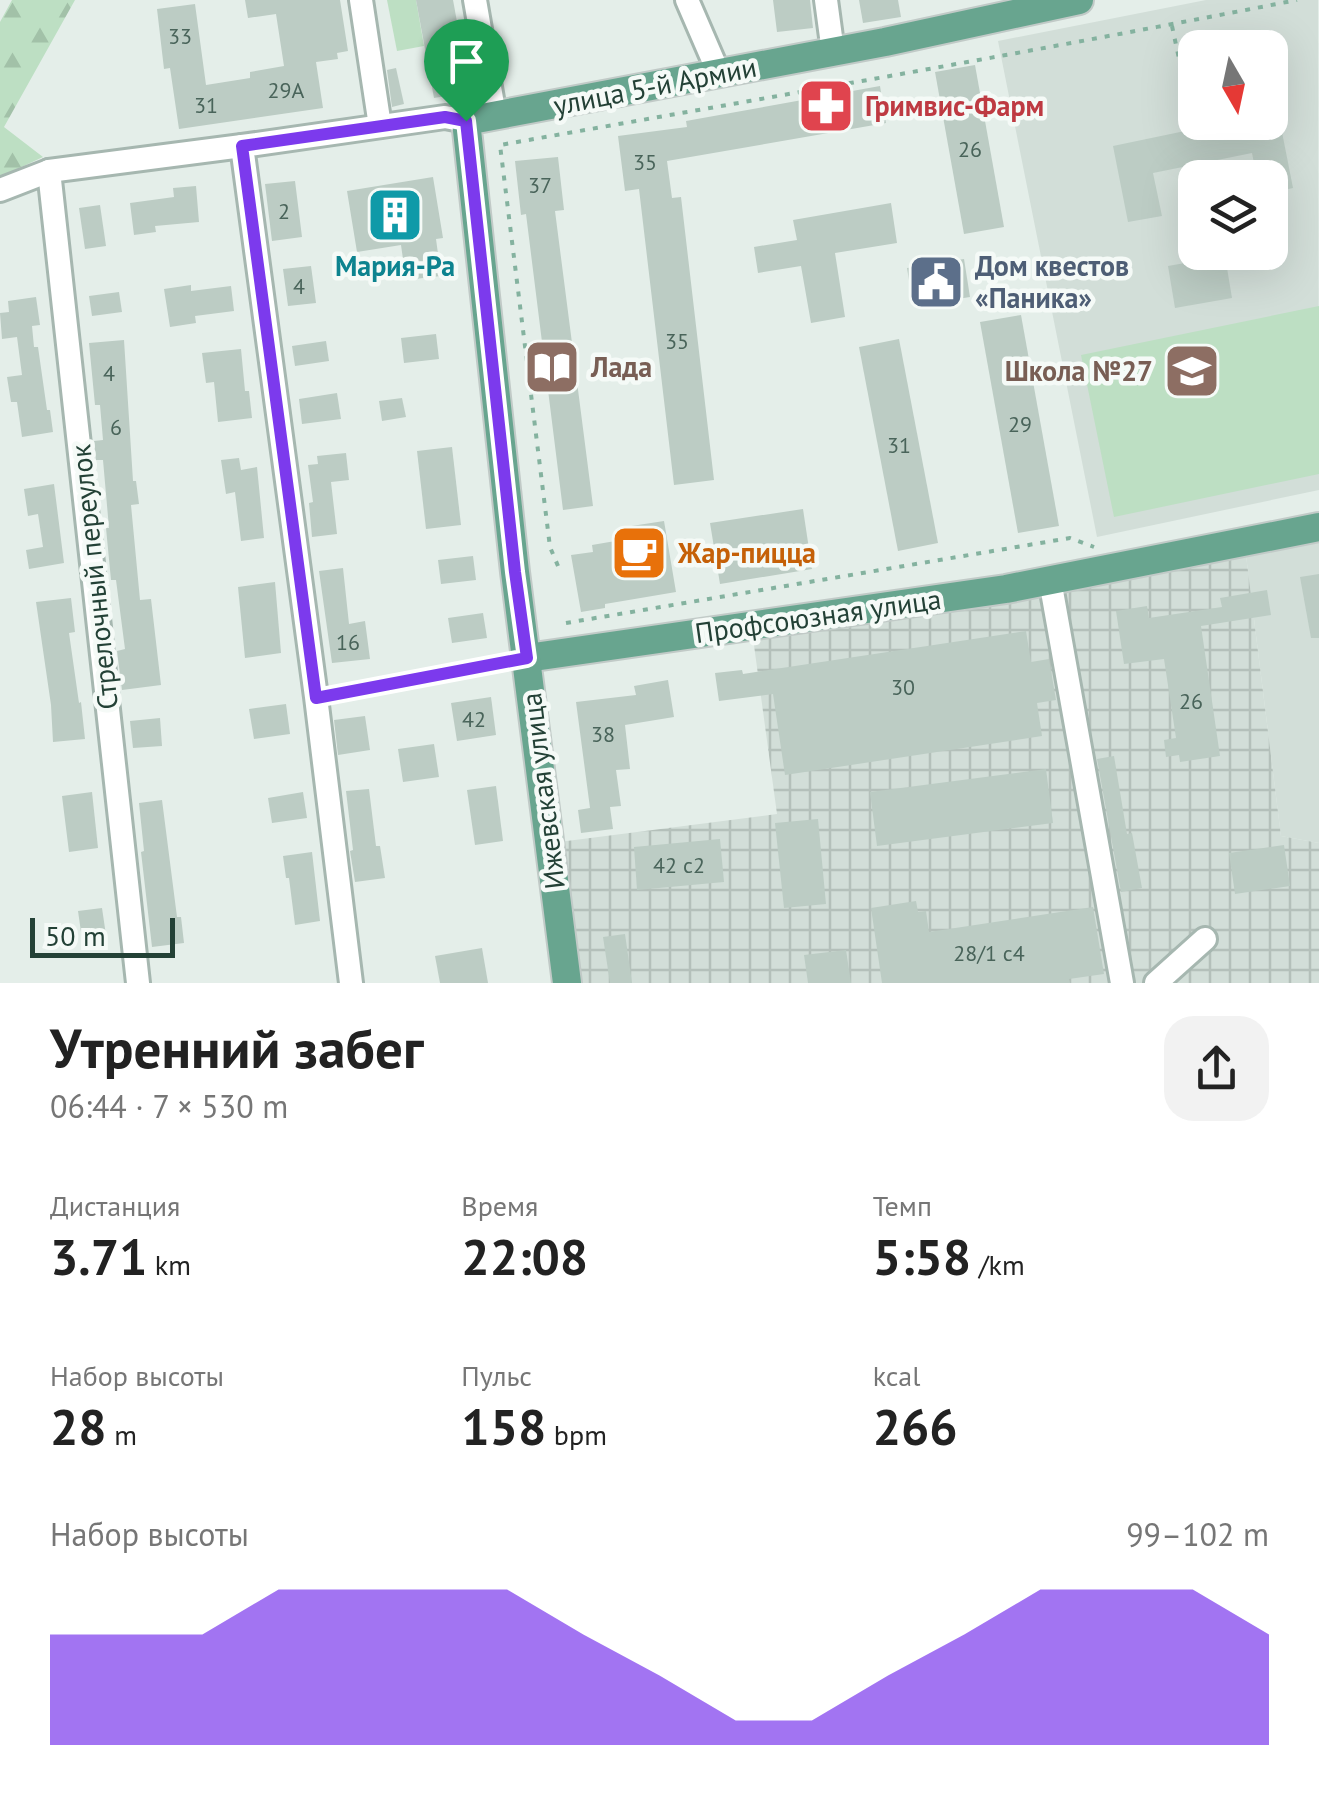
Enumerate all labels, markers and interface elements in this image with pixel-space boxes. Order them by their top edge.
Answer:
pin [424,19,509,122]
house number: 33 [168,22,192,50]
north arrow [1178,30,1288,140]
map controls [1178,30,1288,270]
icon: arrive [439,34,494,89]
street label: улица 5-й Армии [550,48,760,123]
house number: 29А [268,76,305,104]
pharmacy icon: Гримвис-Фарм [796,76,856,136]
place label: Гримвис-Фарм [865,87,1044,124]
house number: 31 [194,91,218,119]
house number: 26 [958,135,982,163]
house number: 35 [633,148,657,176]
button: layers [1178,160,1288,270]
house number: 37 [528,171,552,199]
building icon: Мария-Ра [365,185,425,245]
house number: 2 [278,197,290,225]
place label: Мария-Ра [335,247,455,284]
place label: Дом квестов «Паника» [975,247,1129,316]
public building icon: Дом квестов «Паника» [906,252,966,312]
house number: 4 [293,272,305,300]
house number: 35 [665,327,689,355]
library icon: Лада [522,337,582,397]
school or university icon: Школа №27 [1162,341,1222,401]
place label: Лада [590,348,652,385]
place label: Школа №27 [1005,352,1153,389]
house number: 4 [103,359,115,387]
house number: 29 [1008,410,1032,438]
house number: 6 [110,413,122,441]
house number: 31 [887,431,911,459]
street label: Стрелочный переулок [61,442,126,712]
cafe icon: Жар-пицца [609,523,669,583]
place label: Жар-пицца [677,534,816,571]
street label: Профсоюзная улица [692,580,943,651]
house number: 16 [336,628,360,656]
house number: 30 [891,673,915,701]
house number: 26 [1179,687,1203,715]
street label: Ижевская улица [512,691,573,891]
house number: 42 [462,705,486,733]
house number: 38 [591,720,615,748]
house number: 42 с2 [653,851,705,879]
scale bar [30,913,175,958]
text: 50 m [45,917,106,954]
house number: 28/1 с4 [953,939,1025,967]
text: Утренний забег [50,1012,424,1083]
button: share [1164,1016,1269,1121]
text: 06:44 · 7 × 530 m [50,1085,288,1127]
text: Дистанция [50,1187,180,1224]
text: Время [461,1187,538,1224]
text: Темп [873,1187,932,1224]
text: 3.71 [50,1224,147,1289]
text: 22:08 [461,1224,588,1289]
text: 5:58 [873,1224,971,1289]
text: km [147,1246,191,1283]
text: /km [971,1246,1025,1283]
text: Набор высоты [50,1357,224,1394]
text: Пульс [461,1357,532,1394]
text: kcal [873,1357,920,1394]
text: 28 [50,1394,107,1459]
text: 158 [461,1394,546,1459]
text: 266 [873,1394,958,1459]
text: m [107,1416,137,1453]
text: bpm [546,1416,607,1453]
text: Набор высоты [50,1513,249,1555]
text: 99–102 m [1126,1513,1269,1555]

